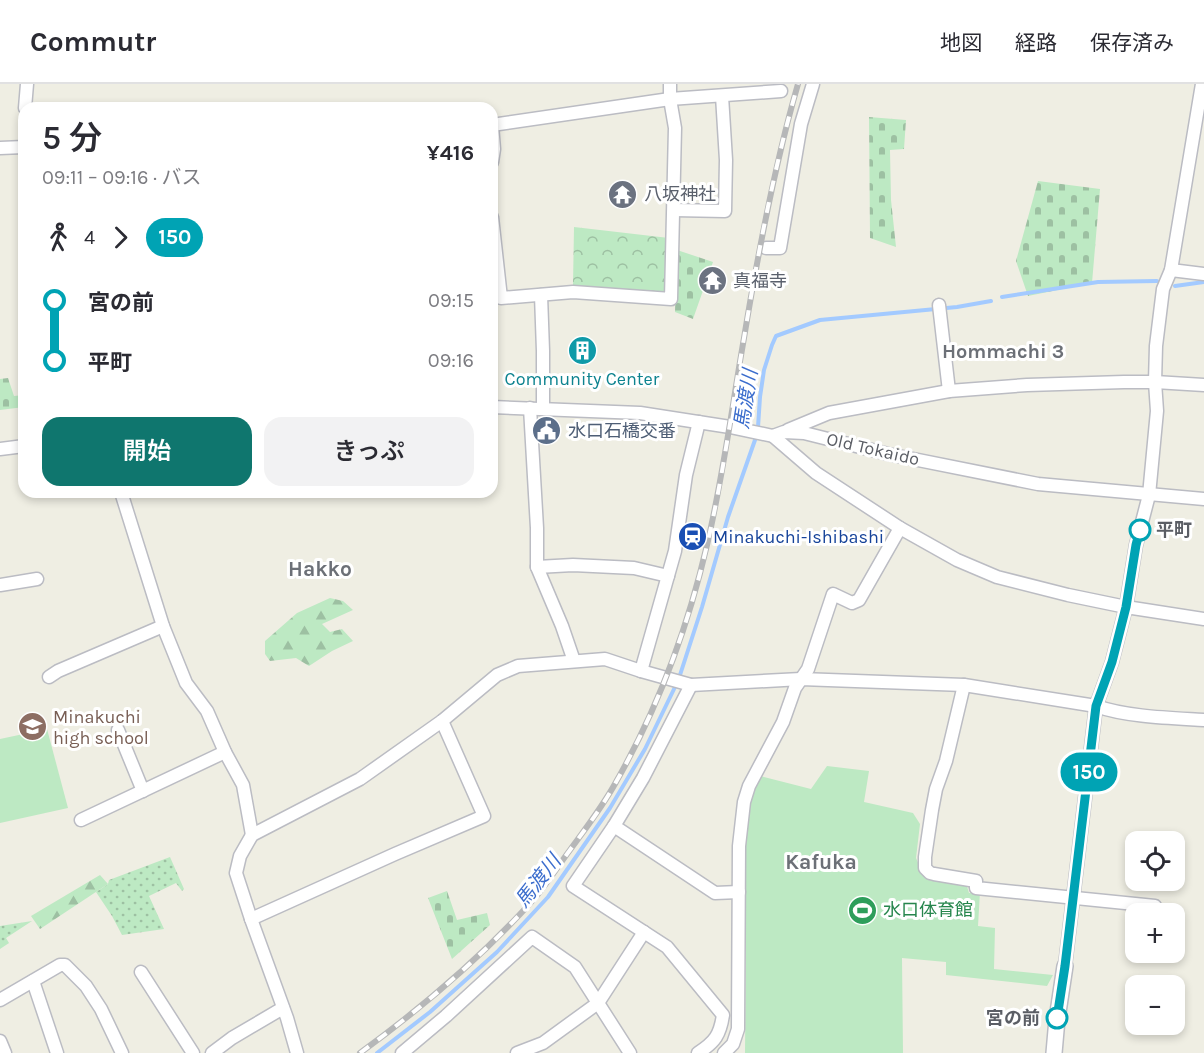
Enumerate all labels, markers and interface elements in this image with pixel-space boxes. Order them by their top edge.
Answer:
text: Commutr [30,25,156,58]
text: 地図 [940,31,982,55]
text: 経路 [1015,31,1057,55]
text: 保存済み [1090,31,1174,55]
text: 5 分 [42,119,102,157]
text: ¥416 [427,140,474,166]
text: 09:11 – 09:16 · バス [42,166,201,189]
temple icon: 八坂神社 [607,178,639,210]
place label: 八坂神社 [644,183,716,205]
icon: walk [42,221,75,254]
icon: forward [104,221,137,254]
text: 150 [158,225,191,249]
text: 4 [84,226,95,249]
temple icon: 真福寺 [696,265,728,297]
place label: 真福寺 [733,270,787,292]
text: 09:15 [428,289,474,312]
text: 宮の前 [88,290,154,316]
building icon: Community Center [566,334,598,366]
district label: Hommachi 3 [942,340,1064,363]
text: 09:16 [428,349,474,372]
text: 平町 [88,350,132,376]
water label: 馬渡川 [730,366,762,430]
place label: Community Center [505,368,660,390]
public building icon: 水口石橋交番 [531,415,563,447]
button: 開始 [42,417,252,486]
button: きっぷ [264,417,474,486]
place label: 水口石橋交番 [568,420,676,442]
street label: Old Tokaido [824,428,922,470]
marker: 平町 [1129,519,1151,541]
place label: 平町 [1156,519,1192,541]
station icon: Minakuchi-Ishibashi [676,521,708,553]
place label: Minakuchi-Ishibashi [713,526,884,548]
district label: Hakko [288,557,352,581]
place label: Minakuchi high school [53,706,149,749]
school or university icon: Minakuchi high school [16,711,48,743]
line badge: 150 [1054,752,1124,792]
text: 150 [1073,760,1106,784]
map controls [1125,831,1185,1035]
button: locate [1125,831,1185,891]
water label: 馬渡川 [510,849,567,912]
district label: Kafuka [785,850,857,874]
sports icon: 水口体育館 [846,894,878,926]
place label: 水口体育館 [883,899,973,921]
button: + [1125,903,1185,963]
button: − [1125,975,1185,1035]
place label: 宮の前 [986,1007,1040,1029]
marker: 宮の前 [1046,1007,1068,1029]

